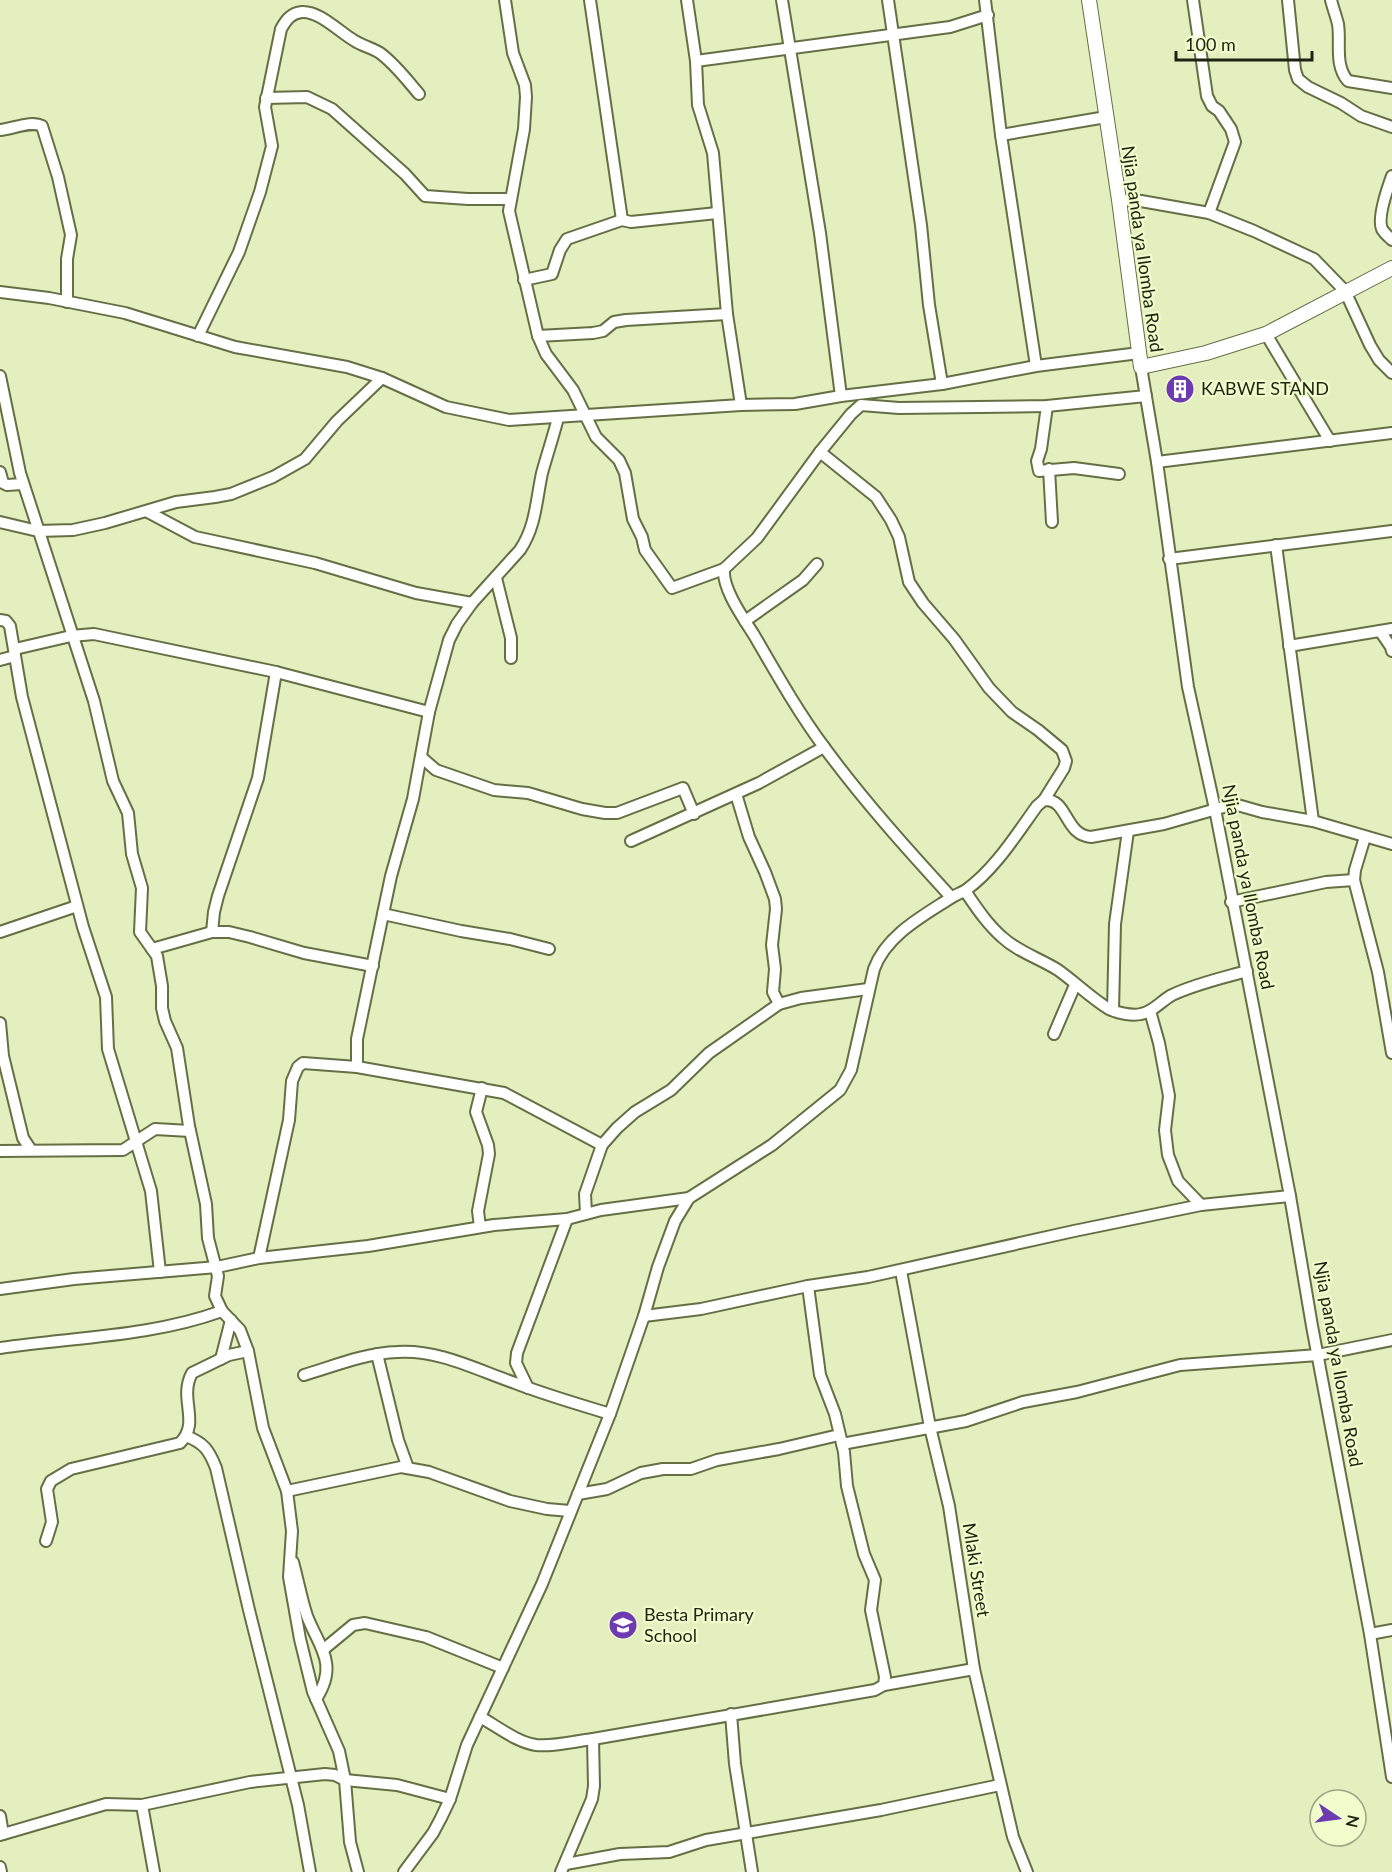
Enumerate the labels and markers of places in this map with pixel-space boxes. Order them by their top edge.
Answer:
building icon: KABWE STAND [1164,373,1196,405]
place label: KABWE STAND [1201,377,1329,399]
place label: Besta Primary School [644,1603,755,1646]
school or university icon: Besta Primary School [607,1609,639,1641]

